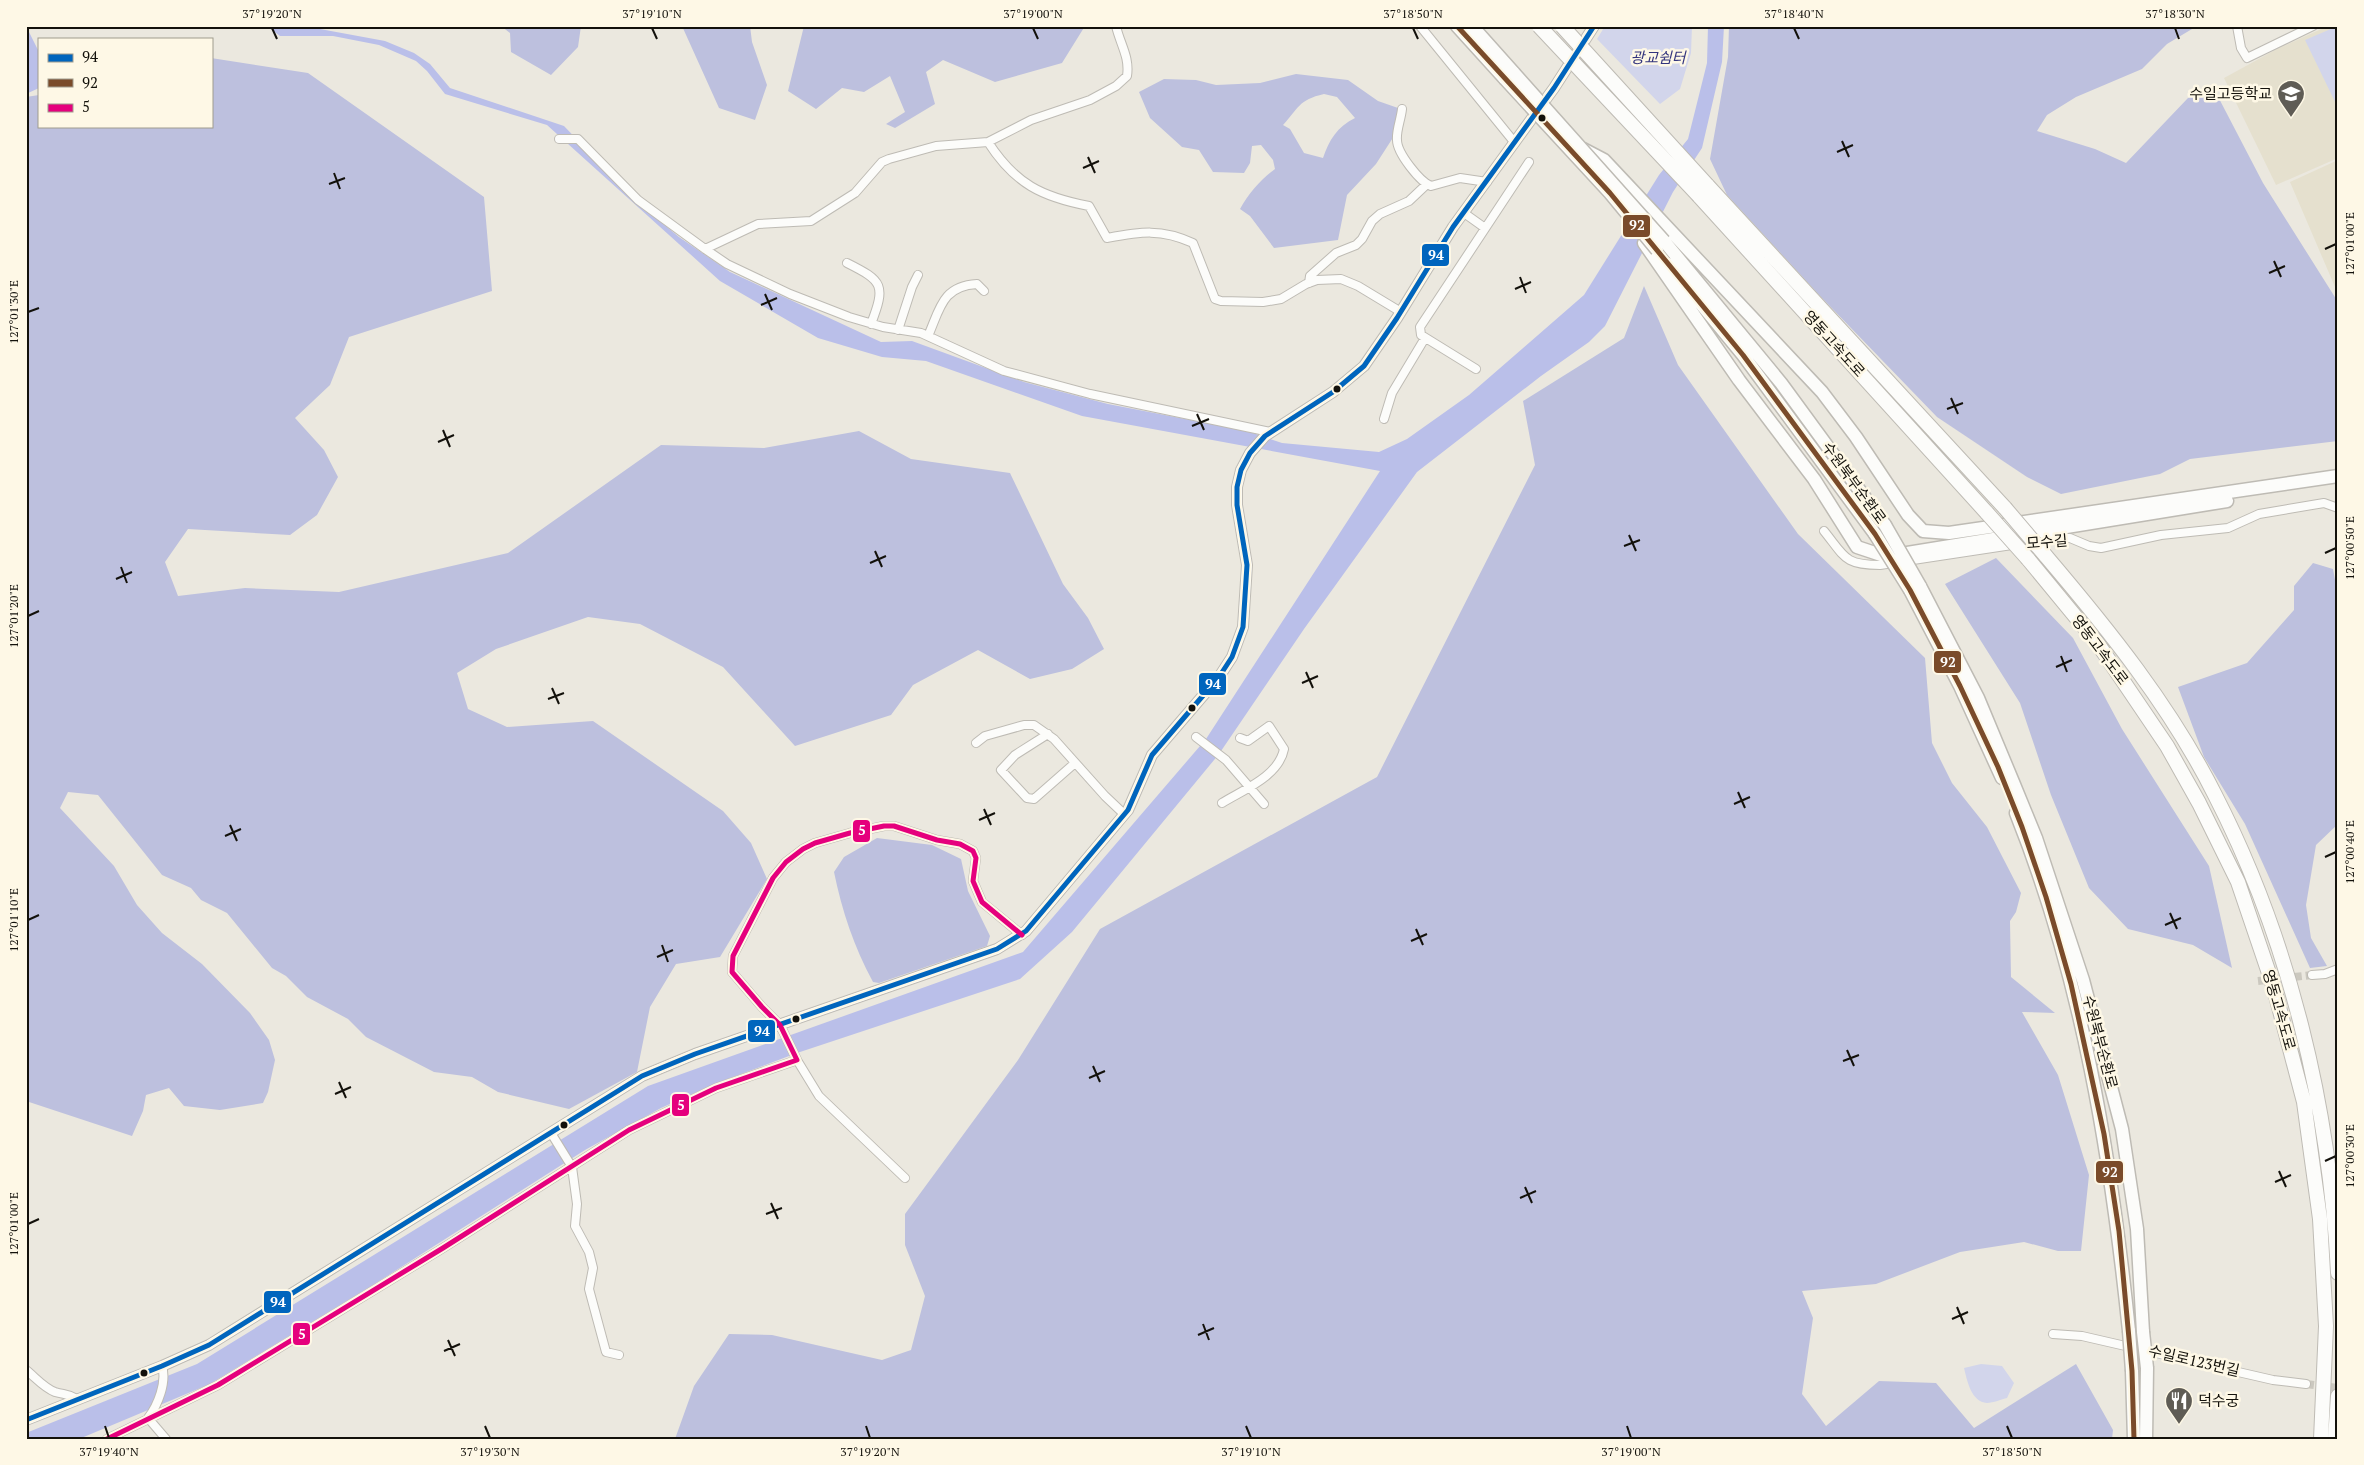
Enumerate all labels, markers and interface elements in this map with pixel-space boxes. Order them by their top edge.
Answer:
text: 37°19'20"N [242,6,302,21]
text: 37°19'10"N [622,6,682,21]
text: 37°19'00"N [1003,6,1063,21]
text: 37°18'50"N [1383,6,1443,21]
text: 37°18'40"N [1764,6,1824,21]
text: 37°18'30"N [2145,6,2205,21]
legend [38,38,212,128]
text: 94 [82,46,98,66]
park label: 광교쉼터 [1630,47,1688,67]
text: 92 [82,72,98,92]
school or university icon: 수일고등학교 [2276,79,2306,118]
place label: 수일고등학교 [2189,83,2272,103]
text: 5 [82,96,90,116]
unlabelled marker [1537,113,1547,123]
text: 127°01'00"E [2342,212,2357,276]
line badge: 92 [1622,214,1651,238]
text: 92 [1629,215,1645,234]
line badge: 94 [1421,243,1450,267]
text: 94 [1428,245,1444,264]
text: 127°01'30"E [6,280,21,344]
street label: 영동고속도로 [1800,306,1870,381]
unlabelled marker [1332,384,1342,394]
street label: 수원북부순환로 [1818,437,1891,527]
text: 127°00'50"E [2342,516,2357,580]
street label: 모수길 [2025,529,2068,553]
text: 127°01'20"E [6,584,21,648]
street label: 영동고속도로 [2068,610,2134,688]
line badge: 92 [1933,650,1962,674]
text: 92 [1940,652,1956,671]
line badge: 94 [1198,672,1227,696]
text: 94 [1205,674,1221,693]
unlabelled marker [1187,703,1197,713]
line badge: 5 [852,819,871,843]
text: 5 [858,820,866,839]
text: 127°00'40"E [2342,820,2357,884]
text: 127°01'10"E [6,888,21,952]
street label: 영동고속도로 [2259,967,2301,1052]
street label: 수원북부순환로 [2079,992,2123,1091]
unlabelled marker [791,1014,801,1024]
line badge: 94 [747,1019,776,1043]
text: 94 [754,1021,770,1040]
line badge: 5 [671,1093,690,1117]
text: 5 [677,1095,685,1114]
unlabelled marker [559,1120,569,1130]
text: 127°00'30"E [2342,1124,2357,1188]
line badge: 92 [2095,1160,2124,1184]
text: 92 [2102,1162,2118,1181]
text: 127°01'00"E [6,1192,21,1256]
line badge: 94 [263,1290,292,1314]
text: 94 [270,1292,286,1311]
line badge: 5 [292,1322,311,1346]
text: 5 [298,1324,306,1343]
street label: 수일로123번길 [2147,1340,2242,1380]
unlabelled marker [139,1368,149,1378]
restaurant icon: 덕수궁 [2164,1386,2194,1425]
place label: 덕수궁 [2198,1390,2239,1410]
text: 37°19'40"N [79,1444,139,1459]
text: 37°19'30"N [460,1444,520,1459]
text: 37°19'20"N [840,1444,900,1459]
text: 37°19'10"N [1221,1444,1281,1459]
text: 37°19'00"N [1601,1444,1661,1459]
text: 37°18'50"N [1982,1444,2042,1459]

